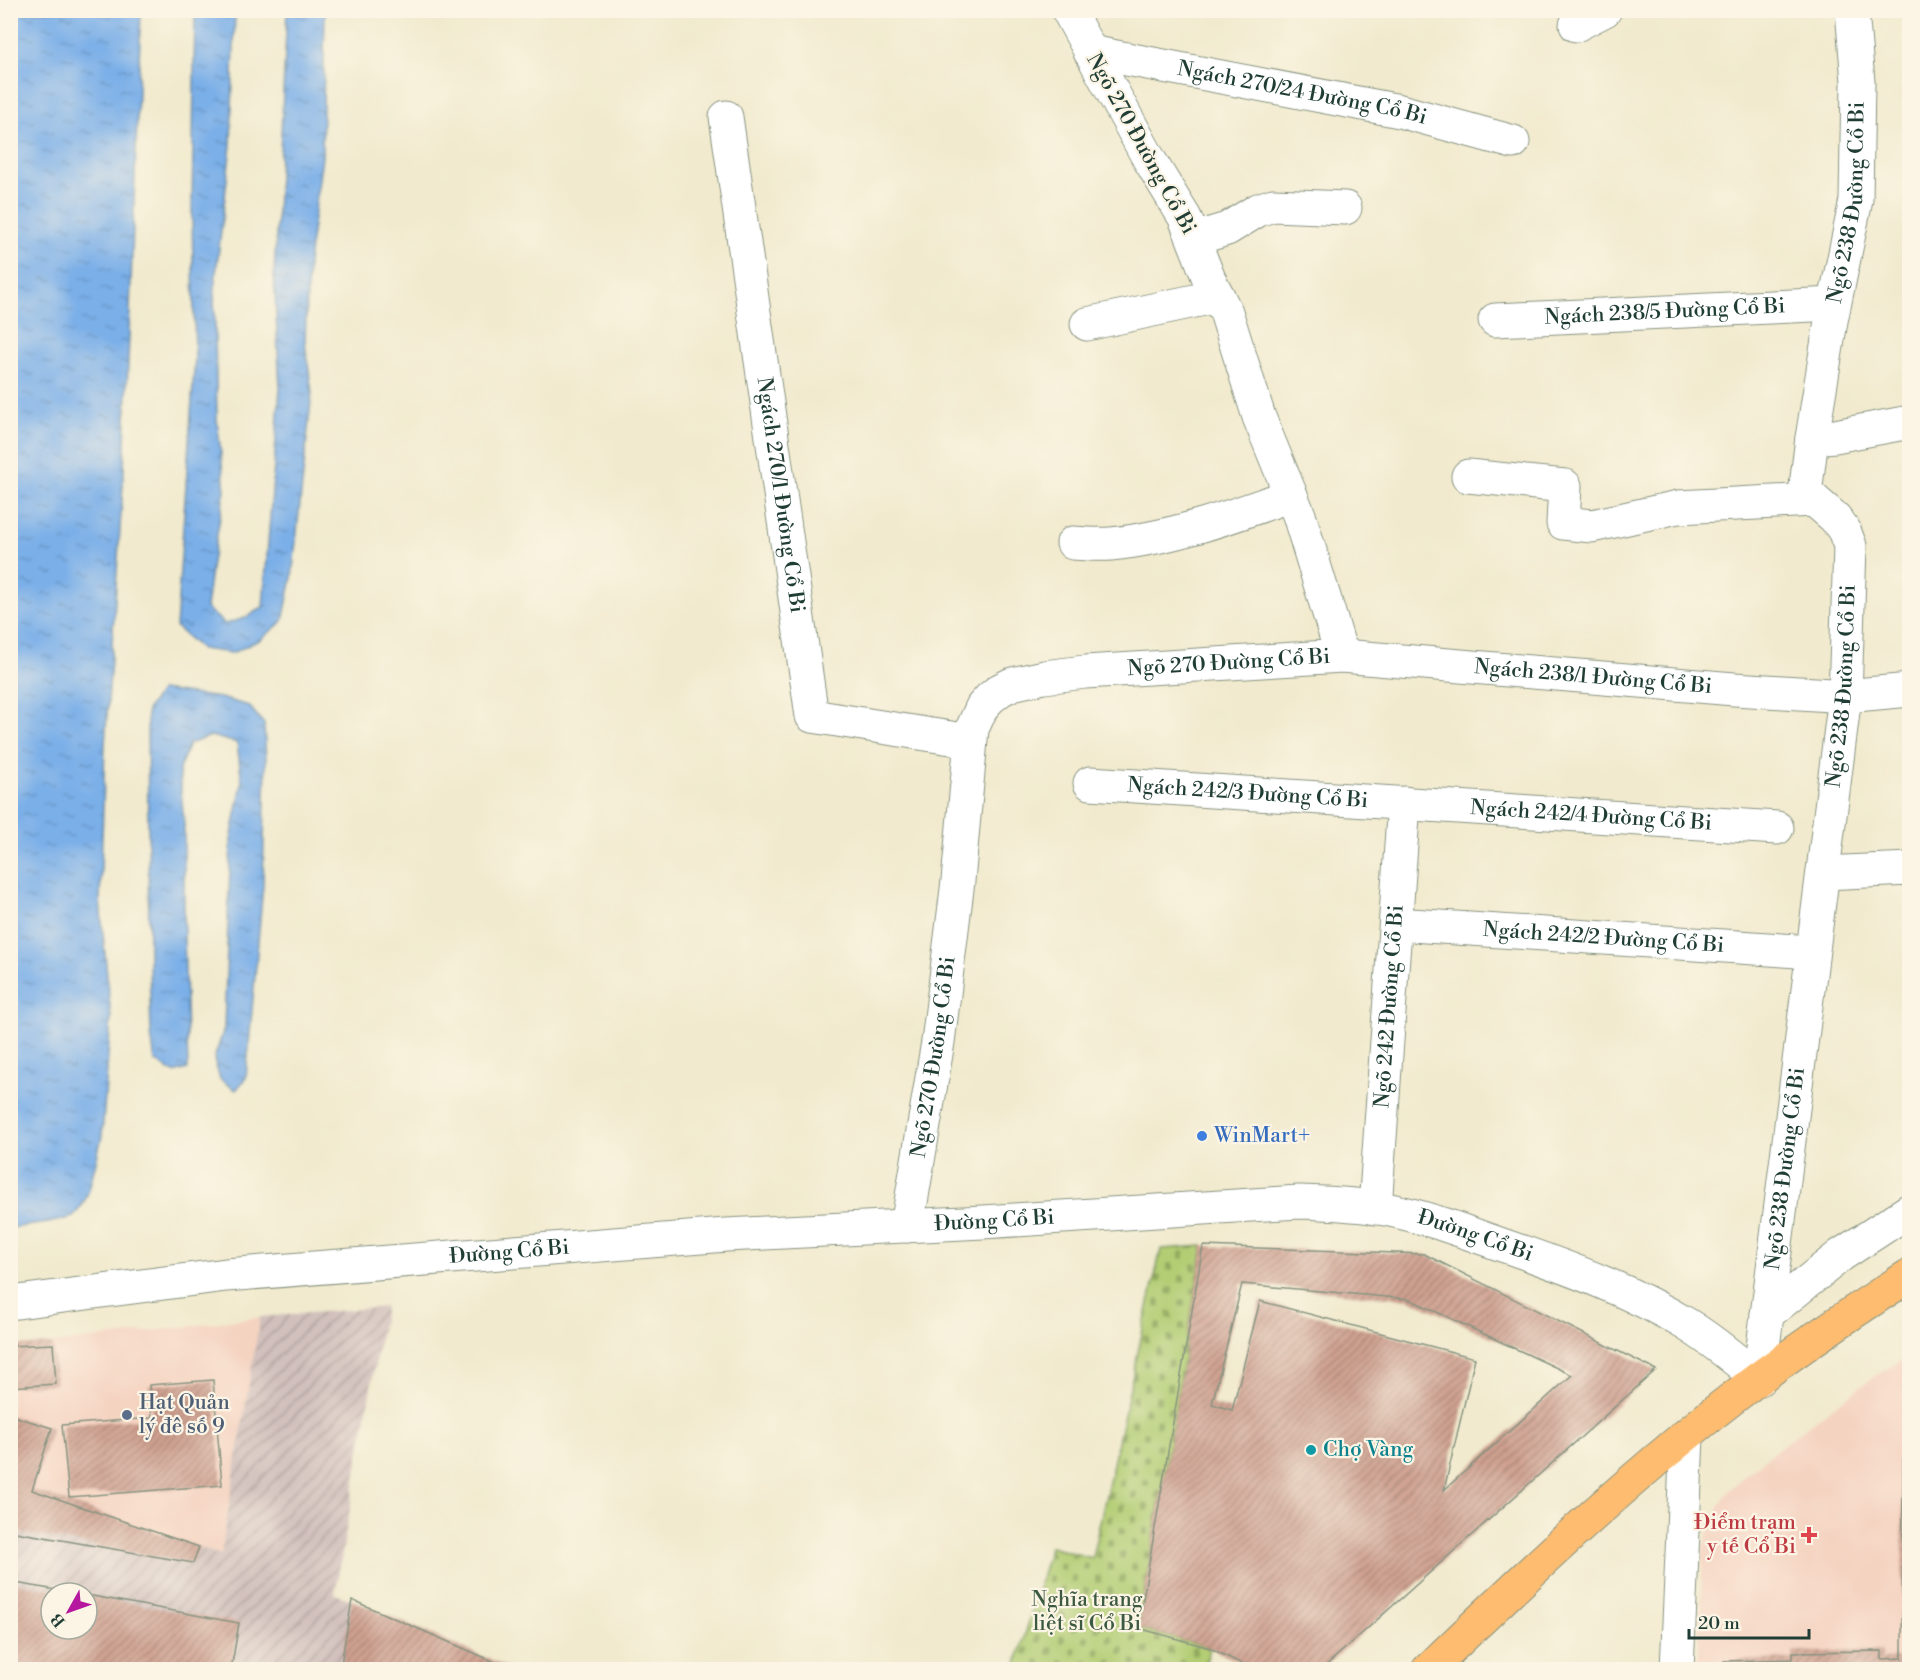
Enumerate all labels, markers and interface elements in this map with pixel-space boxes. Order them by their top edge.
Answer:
street label: Ngõ 270 Đường Cổ Bi [1080,49,1202,239]
street label: Ngách 270/24 Đường Cổ Bi [1175,56,1430,131]
street label: Ngõ 238 Đường Cổ Bi [1822,101,1871,306]
street label: Ngách 238/5 Đường Cổ Bi [1544,293,1786,331]
street label: Ngách 270/1 Đường Cổ Bi [751,376,810,615]
street label: Ngõ 238 Đường Cổ Bi [1821,584,1862,789]
street label: Ngõ 270 Đường Cổ Bi [1127,644,1331,682]
street label: Ngách 238/1 Đường Cổ Bi [1473,654,1713,700]
street label: Ngách 242/3 Đường Cổ Bi [1126,772,1369,814]
street label: Ngách 242/4 Đường Cổ Bi [1469,795,1713,837]
street label: Ngõ 242 Đường Cổ Bi [1369,904,1410,1109]
street label: Ngách 242/2 Đường Cổ Bi [1482,917,1725,959]
street label: Ngõ 270 Đường Cổ Bi [906,955,962,1160]
street label: Ngõ 238 Đường Cổ Bi [1760,1066,1811,1271]
place label: WinMart+ [1213,1123,1310,1149]
marker: WinMart+ [1195,1129,1209,1143]
street label: Đường Cổ Bi [1415,1204,1536,1268]
street label: Đường Cổ Bi [934,1205,1055,1237]
street label: Đường Cổ Bi [448,1235,570,1270]
place label: Hạt Quản lý đê số 9 [139,1390,230,1440]
marker: Hạt Quản lý đê số 9 [120,1408,134,1422]
place label: Chợ Vàng [1323,1437,1413,1463]
marker: Chợ Vàng [1304,1443,1318,1457]
place label: Điểm trạm y tế Cổ Bi [1694,1510,1796,1560]
marker: Điểm trạm y tế Cổ Bi [1800,1526,1818,1544]
north arrow [39,1581,99,1641]
park label: Nghĩa trang liệt sĩ Cổ Bi [1031,1587,1143,1637]
scale bar [1689,1602,1809,1640]
text: B [47,1609,70,1631]
text: 20 m [1698,1612,1740,1635]

